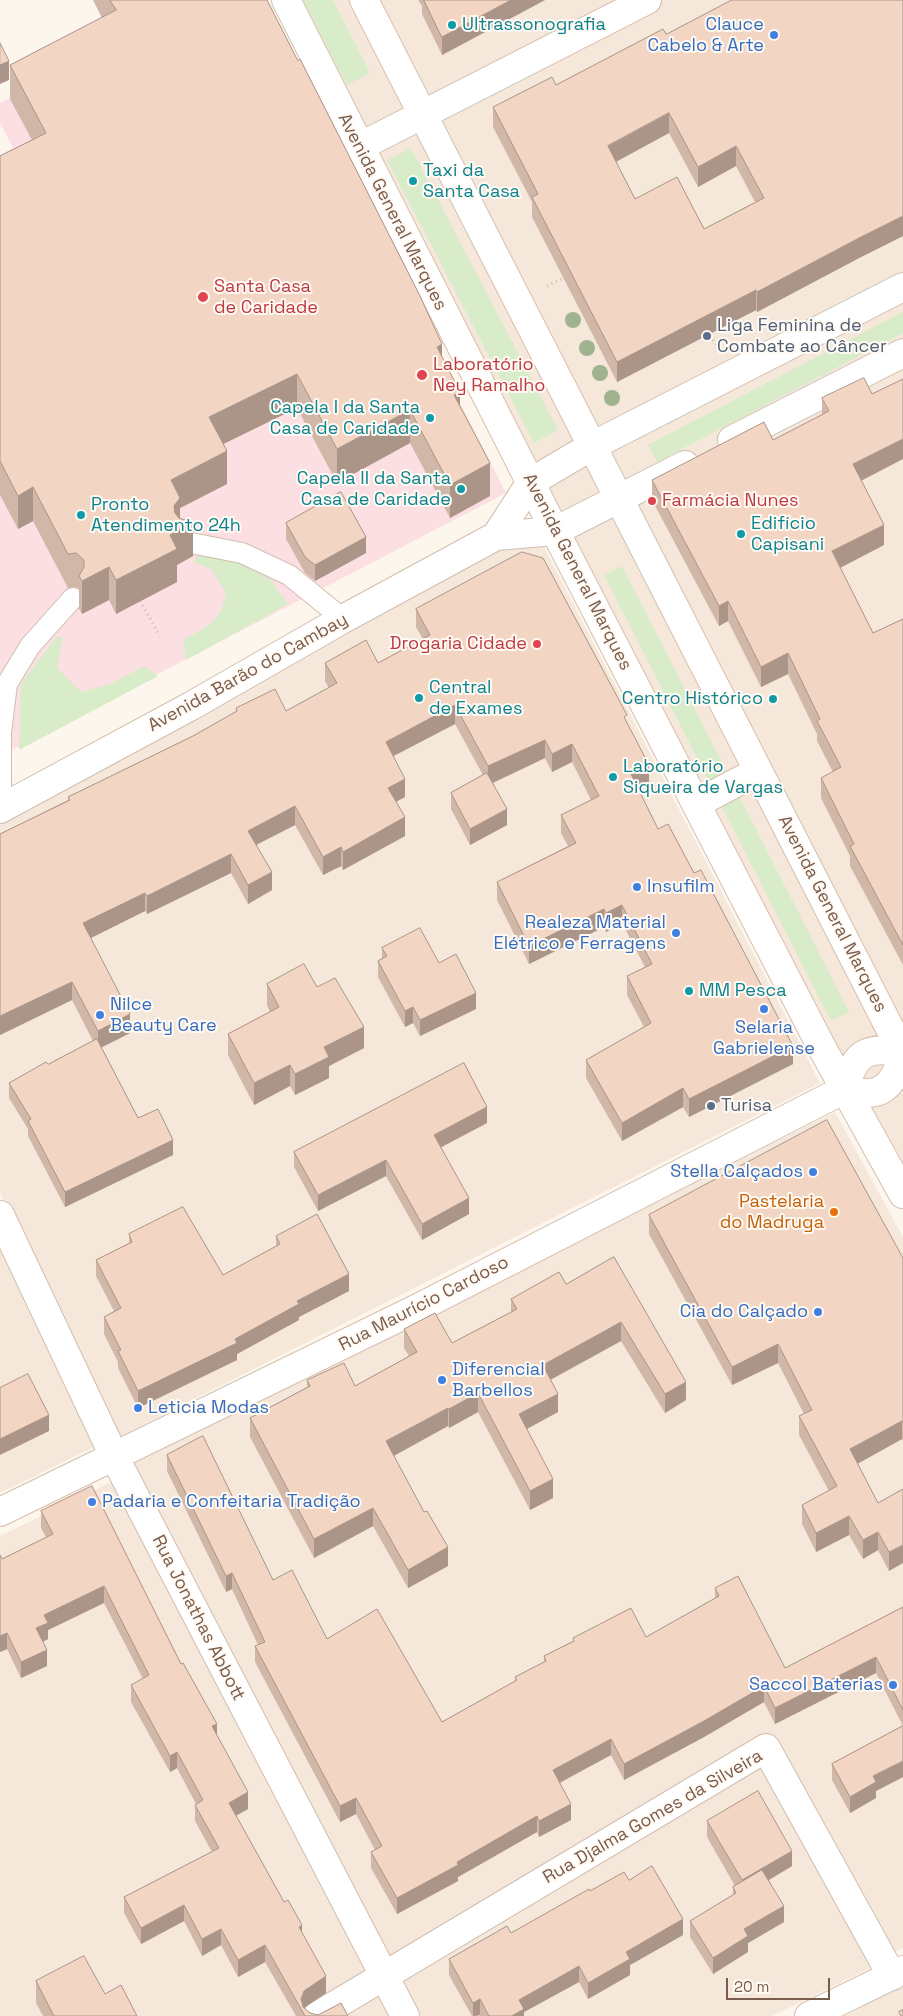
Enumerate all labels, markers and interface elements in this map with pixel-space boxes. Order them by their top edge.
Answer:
place label: Ultrassonografia [462,14,606,36]
place label: Clauce Cabelo & Arte [647,14,764,56]
marker: Ultrassonografia [446,19,458,31]
marker: Clauce Cabelo & Arte [768,29,780,41]
street label: Avenida General Marques [333,110,451,314]
place label: Taxi da Santa Casa [423,160,520,202]
marker: Taxi da Santa Casa [407,175,419,187]
place label: Santa Casa de Caridade [214,276,318,318]
marker: Santa Casa de Caridade [196,290,210,304]
place label: Liga Feminina de Combate ao Câncer [717,315,887,358]
marker: Liga Feminina de Combate ao Câncer [701,330,713,342]
place label: Laboratório Ney Ramalho [433,354,545,396]
marker: Laboratório Ney Ramalho [415,368,429,382]
place label: Capela I da Santa Casa de Caridade [270,397,420,439]
marker: Capela I da Santa Casa de Caridade [424,412,436,424]
place label: Capela II da Santa Casa de Caridade [297,468,451,510]
street label: Avenida General Marques [518,470,636,674]
marker: Capela II da Santa Casa de Caridade [455,483,467,495]
place label: Farmácia Nunes [662,490,799,512]
place label: Pronto Atendimento 24h [91,494,241,536]
marker: Farmácia Nunes [646,495,658,507]
marker: Pronto Atendimento 24h [75,509,87,521]
place label: Edifício Capisani [751,513,824,556]
marker: Edifício Capisani [735,528,747,540]
street label: Avenida Barão do Cambay [144,609,352,737]
place label: Drogaria Cidade [389,633,527,655]
marker: Drogaria Cidade [531,638,543,650]
place label: Central de Exames [429,677,522,720]
place label: Centro Histórico [622,688,763,710]
marker: Central de Exames [413,692,425,704]
marker: Centro Histórico [767,693,779,705]
place label: Laboratório Siqueira de Vargas [623,756,783,799]
marker: Laboratório Siqueira de Vargas [607,771,619,783]
street label: Avenida General Marques [773,812,891,1016]
place label: Insufilm [647,876,715,898]
marker: Insufilm [631,881,643,893]
place label: Realeza Material Elétrico e Ferragens [494,912,666,954]
marker: Realeza Material Elétrico e Ferragens [670,927,682,939]
place label: MM Pesca [699,980,787,1002]
marker: MM Pesca [683,985,695,997]
place label: Nilce Beauty Care [110,994,217,1036]
marker: Selaria Gabrielense [758,1003,770,1015]
marker: Nilce Beauty Care [94,1009,106,1021]
place label: Selaria Gabrielense [713,1017,815,1060]
place label: Turisa [721,1095,772,1117]
marker: Turisa [705,1100,717,1112]
place label: Stella Calçados [670,1161,803,1183]
marker: Stella Calçados [807,1166,819,1178]
place label: Pastelaria do Madruga [720,1191,824,1234]
marker: Pastelaria do Madruga [828,1206,840,1218]
street label: Rua Maurício Cardoso [335,1252,513,1356]
place label: Cia do Calçado [680,1301,808,1323]
marker: Cia do Calçado [812,1306,824,1318]
place label: Diferencial Barbellos [452,1359,545,1402]
marker: Diferencial Barbellos [436,1374,448,1386]
place label: Leticia Modas [148,1397,269,1419]
marker: Leticia Modas [132,1402,144,1414]
place label: Padaria e Confeitaria Tradição [102,1491,361,1513]
marker: Padaria e Confeitaria Tradição [86,1496,98,1508]
street label: Rua Jonathas Abbott [147,1532,249,1704]
place label: Saccol Baterias [749,1674,883,1696]
marker: Saccol Baterias [887,1679,899,1691]
street label: Rua Djalma Gomes da Silveira [539,1745,767,1889]
scale bar [728,1968,832,2000]
text: 20 m [734,1977,769,1996]

